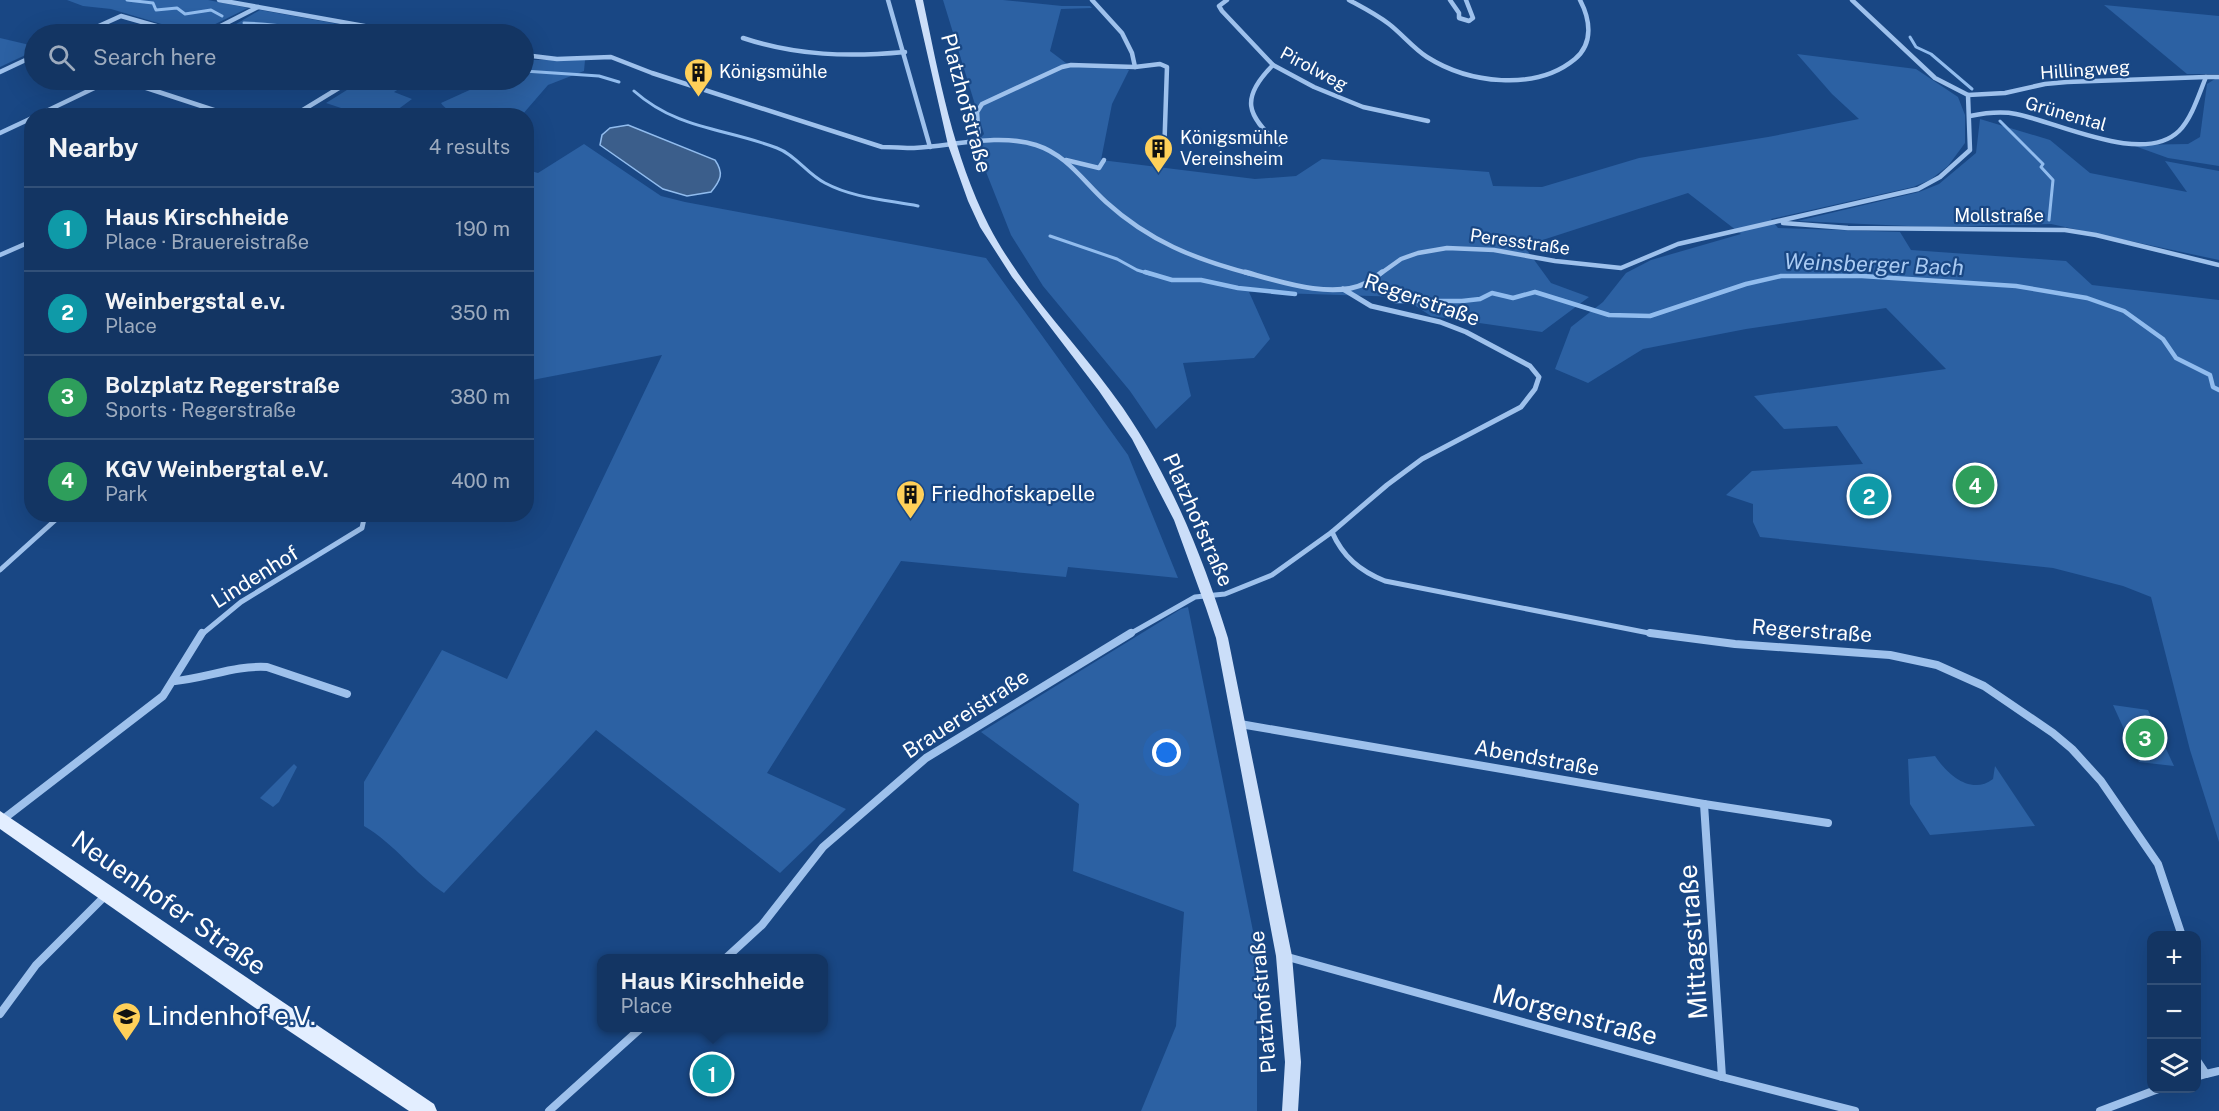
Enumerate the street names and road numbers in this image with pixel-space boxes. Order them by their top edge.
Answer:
street label: Platzhofstraße [936,31,997,175]
street label: Pirolweg [1277,42,1352,95]
street label: Hillingweg [2039,56,2131,83]
street label: Grünental [2023,92,2109,135]
street label: Mollstraße [1954,205,2044,226]
street label: Peresstraße [1469,224,1572,259]
street label: Regerstraße [1361,268,1483,331]
street label: Platzhofstraße [1158,449,1239,590]
street label: Lindenhof [207,540,303,613]
street label: Regerstraße [1751,614,1873,647]
street label: Brauereistraße [898,664,1033,764]
street label: Abendstraße [1473,734,1601,781]
street label: Neuenhofer Straße [66,824,273,981]
street label: Mittagstraße [1672,863,1713,1021]
street label: Platzhofstraße [1244,930,1281,1074]
street label: Morgenstraße [1489,978,1661,1051]

